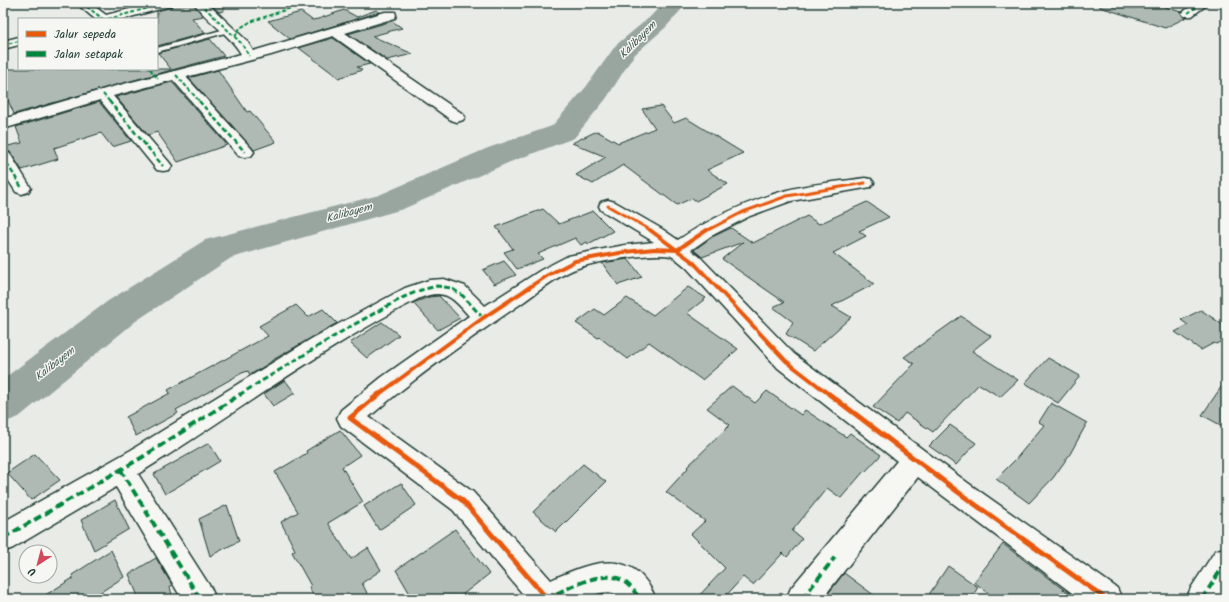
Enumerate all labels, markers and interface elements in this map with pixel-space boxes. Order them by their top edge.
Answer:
water label: Kalibayem [615,16,662,63]
legend [18,18,158,70]
text: Jalur sepeda [54,25,116,44]
text: Jalan setapak [54,45,123,64]
water label: Kalibayem [324,198,375,228]
water label: Kalibayem [31,342,80,385]
north arrow [18,544,58,584]
text: U [24,562,41,580]

